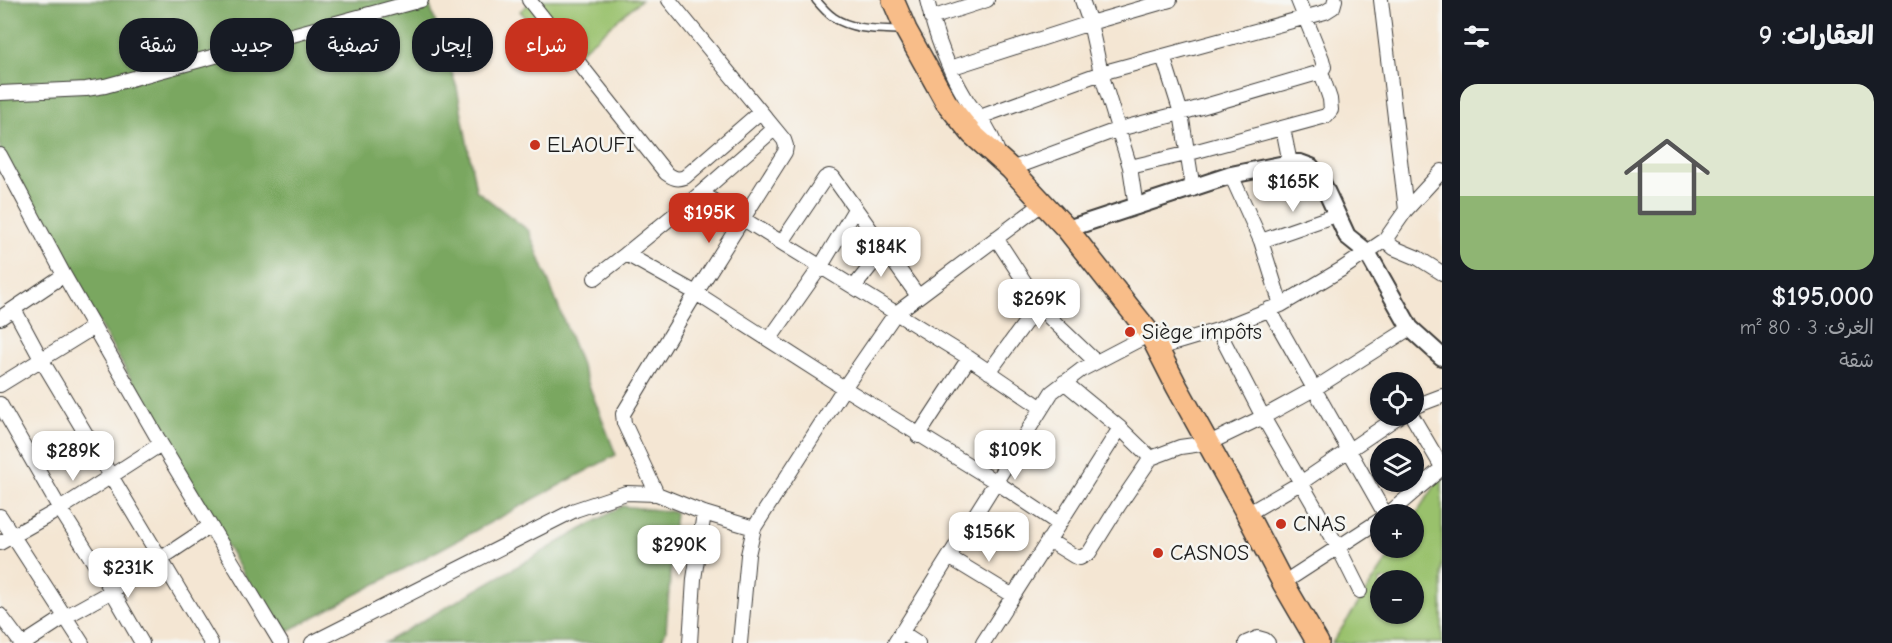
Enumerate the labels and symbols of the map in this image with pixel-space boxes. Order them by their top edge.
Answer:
place label: ELAOUFI [547,132,635,158]
marker: ELAOUFI [528,138,542,152]
pin: $165K [1251,162,1335,213]
pin: $195K [667,193,751,244]
pin: $184K [839,227,923,278]
pin: $269K [997,279,1081,330]
place label: Siège impôts [1142,319,1262,345]
marker: Siège impôts [1123,325,1137,339]
pin: $109K [973,430,1057,481]
pin: $289K [31,431,115,482]
place label: CNAS [1293,511,1346,537]
pin: $156K [947,512,1031,563]
marker: CNAS [1274,517,1288,531]
pin: $290K [637,525,721,576]
place label: CASNOS [1170,540,1249,566]
marker: CASNOS [1151,546,1165,560]
pin: $231K [86,548,170,599]

